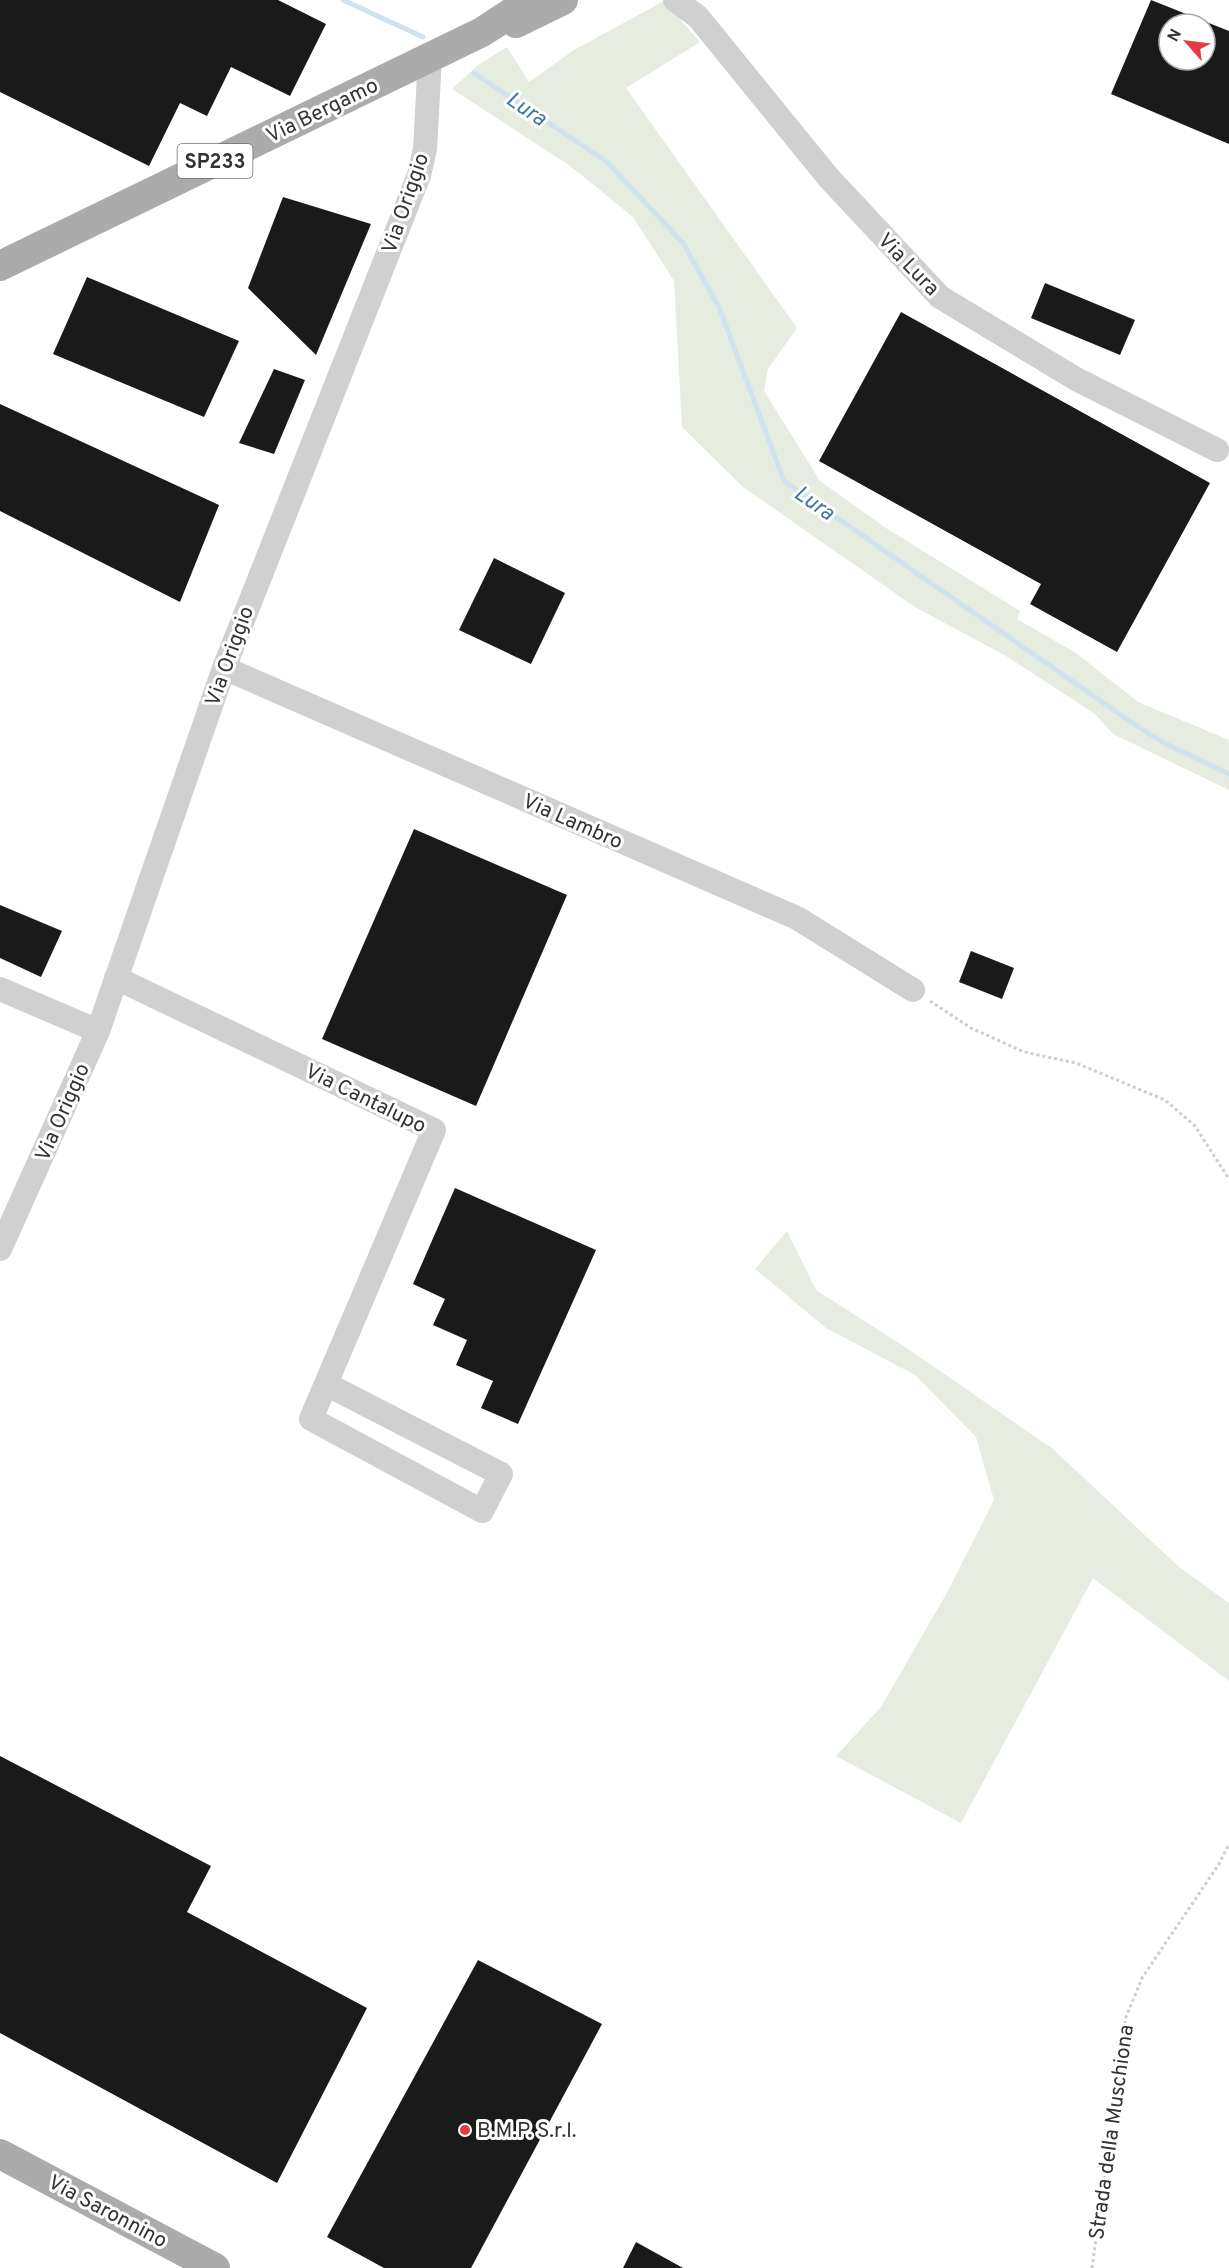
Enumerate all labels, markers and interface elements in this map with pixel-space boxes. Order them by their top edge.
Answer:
north arrow [1157,12,1217,72]
text: N [1164,26,1187,46]
street label: Via Bergamo [262,73,383,150]
water label: Lura [500,87,552,134]
road number: SP233 [178,144,252,178]
street label: Via Origgio [377,150,436,257]
street label: Via Lura [871,228,945,302]
water label: Lura [788,481,840,528]
street label: Via Origgio [200,603,261,710]
street label: Via Lambro [518,788,627,856]
street label: Via Cantalupo [300,1058,430,1140]
street label: Via Origgio [30,1059,97,1166]
street label: Strada della Muschiona [1084,2023,1141,2242]
place label: B.M.P. S.r.l. [477,2118,576,2145]
marker: B.M.P. S.r.l. [458,2123,472,2137]
street label: Via Saronnino [43,2170,172,2255]

